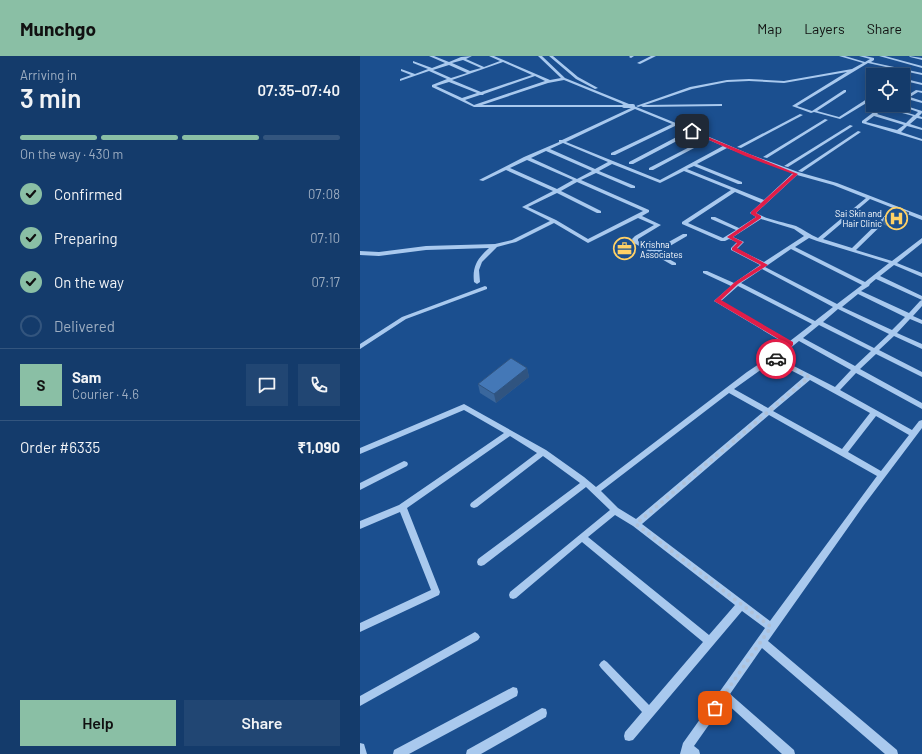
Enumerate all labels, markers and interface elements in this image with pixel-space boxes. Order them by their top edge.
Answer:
text: Munchgo [20,17,96,40]
text: Map [757,20,782,37]
text: Layers [804,20,845,37]
text: Share [867,20,902,37]
text: Arriving in [20,67,77,83]
map controls [866,68,910,112]
button: locate [866,68,910,112]
text: 07:35–07:40 [257,81,340,99]
text: 3 min [20,82,81,113]
pin [675,114,709,148]
icon: home [681,120,703,142]
text: On the way · 430 m [20,146,123,162]
icon: check [20,183,42,205]
text: Confirmed [54,185,122,203]
text: 07:08 [308,186,340,202]
hospital icon: Sai Skin and Hair Clinic [884,205,910,231]
place label: Sai Skin and Hair Clinic [835,208,882,229]
icon: check [20,227,42,249]
text: Preparing [54,229,118,247]
text: 07:10 [310,230,340,246]
office icon: Krishna Associates [611,236,637,262]
place label: Krishna Associates [640,239,683,260]
icon: check [20,271,42,293]
text: On the way [54,273,124,291]
text: 07:17 [311,274,340,290]
text: Delivered [54,317,115,335]
courier [756,339,796,379]
icon: car [765,348,787,370]
button: chat [246,364,288,406]
button: phone [298,364,340,406]
text: Sam [72,368,101,386]
text: S [37,376,45,394]
text: Courier · 4.6 [72,386,139,402]
text: Order #6335 [20,438,100,456]
text: ₹1,090 [297,438,340,456]
pin [698,691,732,725]
icon: bag [704,697,726,719]
button: Help [20,700,176,746]
button: Share [184,700,340,746]

